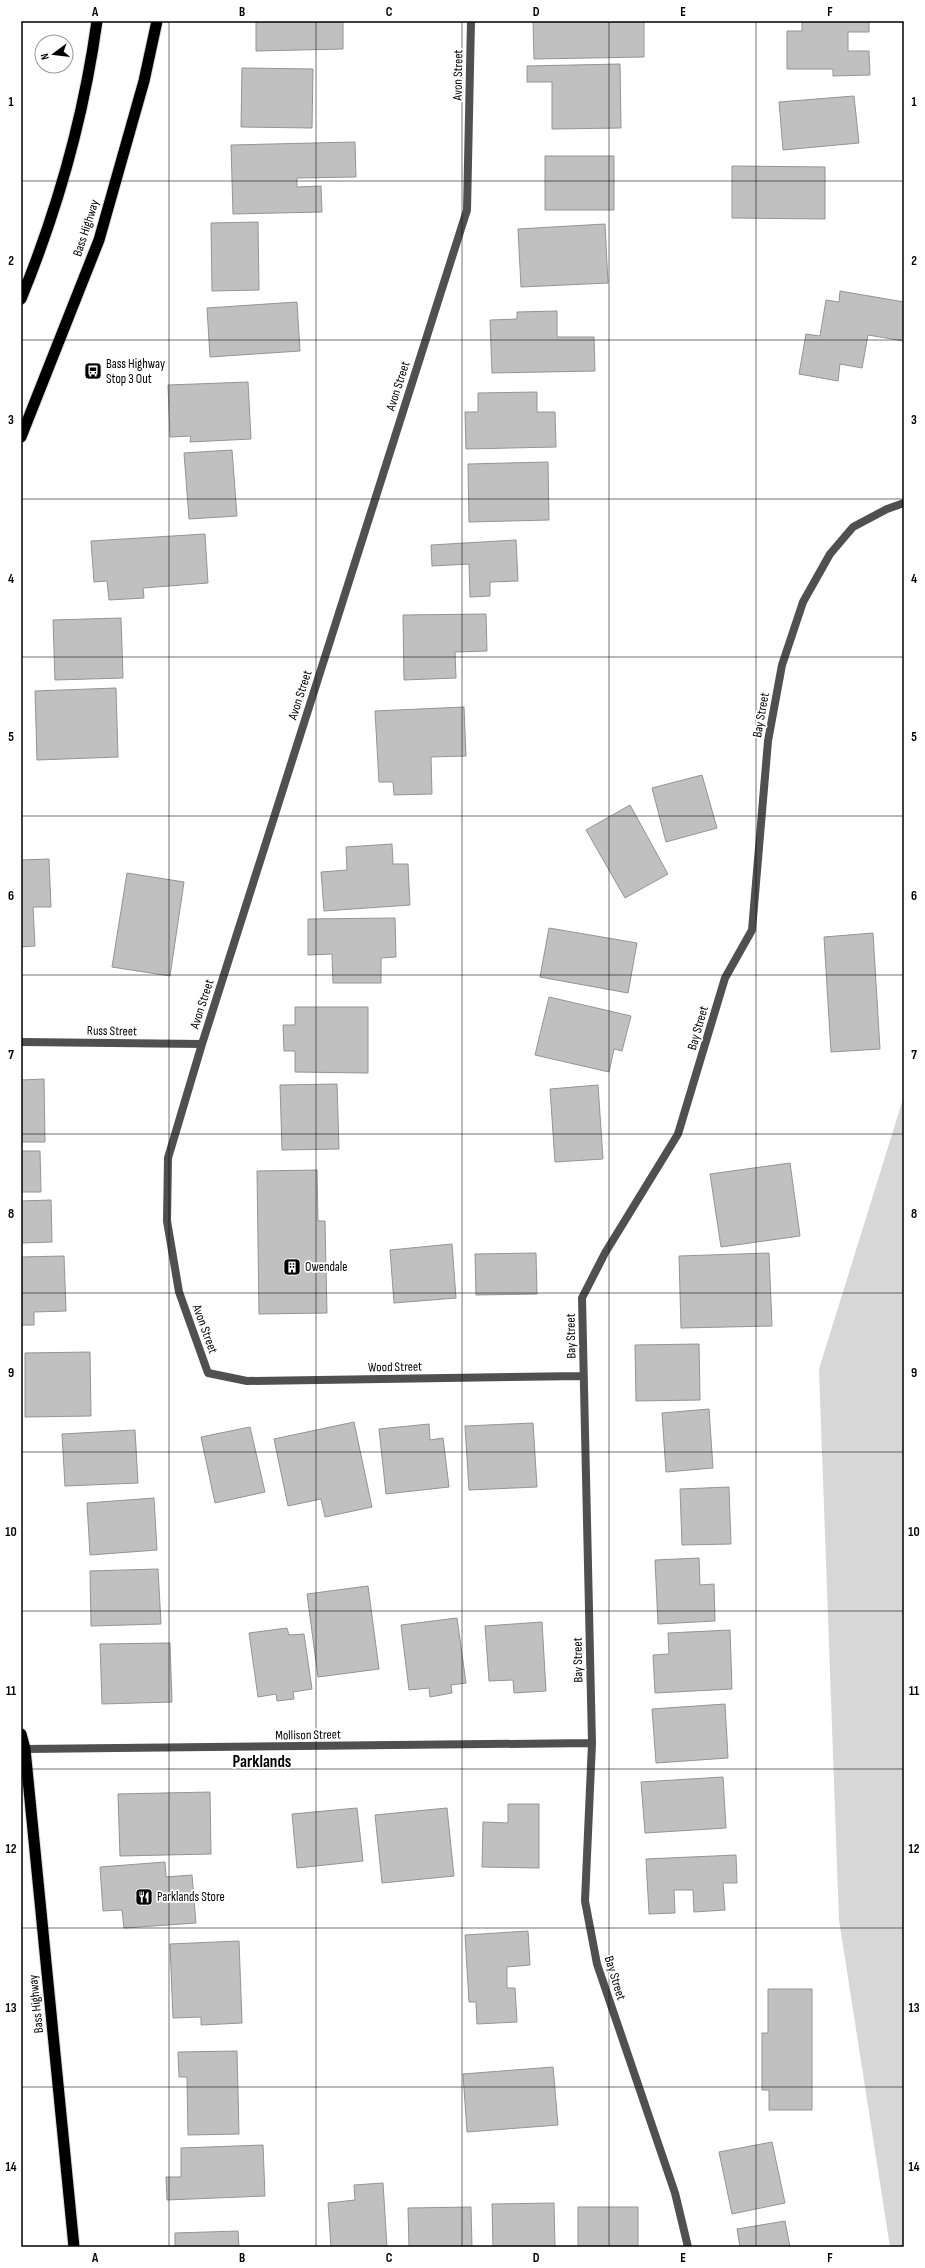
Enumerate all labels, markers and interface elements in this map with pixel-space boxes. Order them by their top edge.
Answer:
text: A [91,4,99,20]
text: B [239,4,245,20]
text: C [386,4,393,20]
text: D [533,4,540,20]
text: E [680,4,686,20]
text: F [827,4,833,20]
north arrow [34,34,74,74]
street label: Avon Street [450,49,466,102]
text: N [38,52,52,61]
text: 1 [8,94,14,110]
text: 1 [911,94,917,110]
street label: Bass Highway [69,198,103,258]
text: 2 [8,253,14,269]
text: 2 [911,253,917,269]
place label: Bass Highway Stop 3 Out [106,356,165,387]
street label: Avon Street [382,359,413,414]
bus stop icon: Bass Highway Stop 3 Out [83,361,103,381]
text: 3 [8,412,14,428]
text: 3 [911,412,917,428]
text: 4 [8,571,14,587]
text: 4 [911,571,917,587]
street label: Avon Street [284,668,315,723]
street label: Bay Street [749,691,773,739]
text: 5 [8,729,14,745]
text: 5 [911,729,917,745]
text: 6 [8,888,14,904]
text: 6 [911,888,917,904]
street label: Avon Street [186,977,217,1032]
street label: Bay Street [684,1004,712,1052]
street label: Russ Street [87,1023,137,1039]
text: 7 [8,1047,14,1063]
text: 7 [911,1047,917,1063]
text: 8 [8,1206,14,1222]
text: 8 [911,1206,917,1222]
building icon: Owendale [282,1257,302,1277]
place label: Owendale [305,1259,348,1275]
street label: Avon Street [188,1301,221,1356]
street label: Bay Street [563,1313,579,1359]
street label: Wood Street [368,1359,422,1375]
text: 9 [8,1365,14,1381]
text: 9 [911,1365,917,1381]
text: 10 [5,1524,17,1540]
text: 10 [908,1524,920,1540]
street label: Bay Street [570,1637,586,1683]
text: 11 [6,1683,16,1699]
text: 11 [909,1683,919,1699]
street label: Mollison Street [275,1726,341,1744]
district label: Parklands [233,1752,292,1772]
text: 12 [6,1841,17,1857]
text: 12 [909,1841,920,1857]
restaurant icon: Parklands Store [134,1887,154,1907]
place label: Parklands Store [157,1889,225,1905]
street label: Bay Street [601,1954,629,2002]
street label: Bass Highway [25,1974,47,2034]
text: 13 [6,2000,17,2016]
text: 13 [909,2000,920,2016]
text: 14 [5,2159,17,2175]
text: 14 [908,2159,920,2175]
text: A [91,2250,99,2266]
text: B [239,2250,245,2266]
text: C [386,2250,393,2266]
text: D [533,2250,540,2266]
text: E [680,2250,686,2266]
text: F [827,2250,833,2266]

